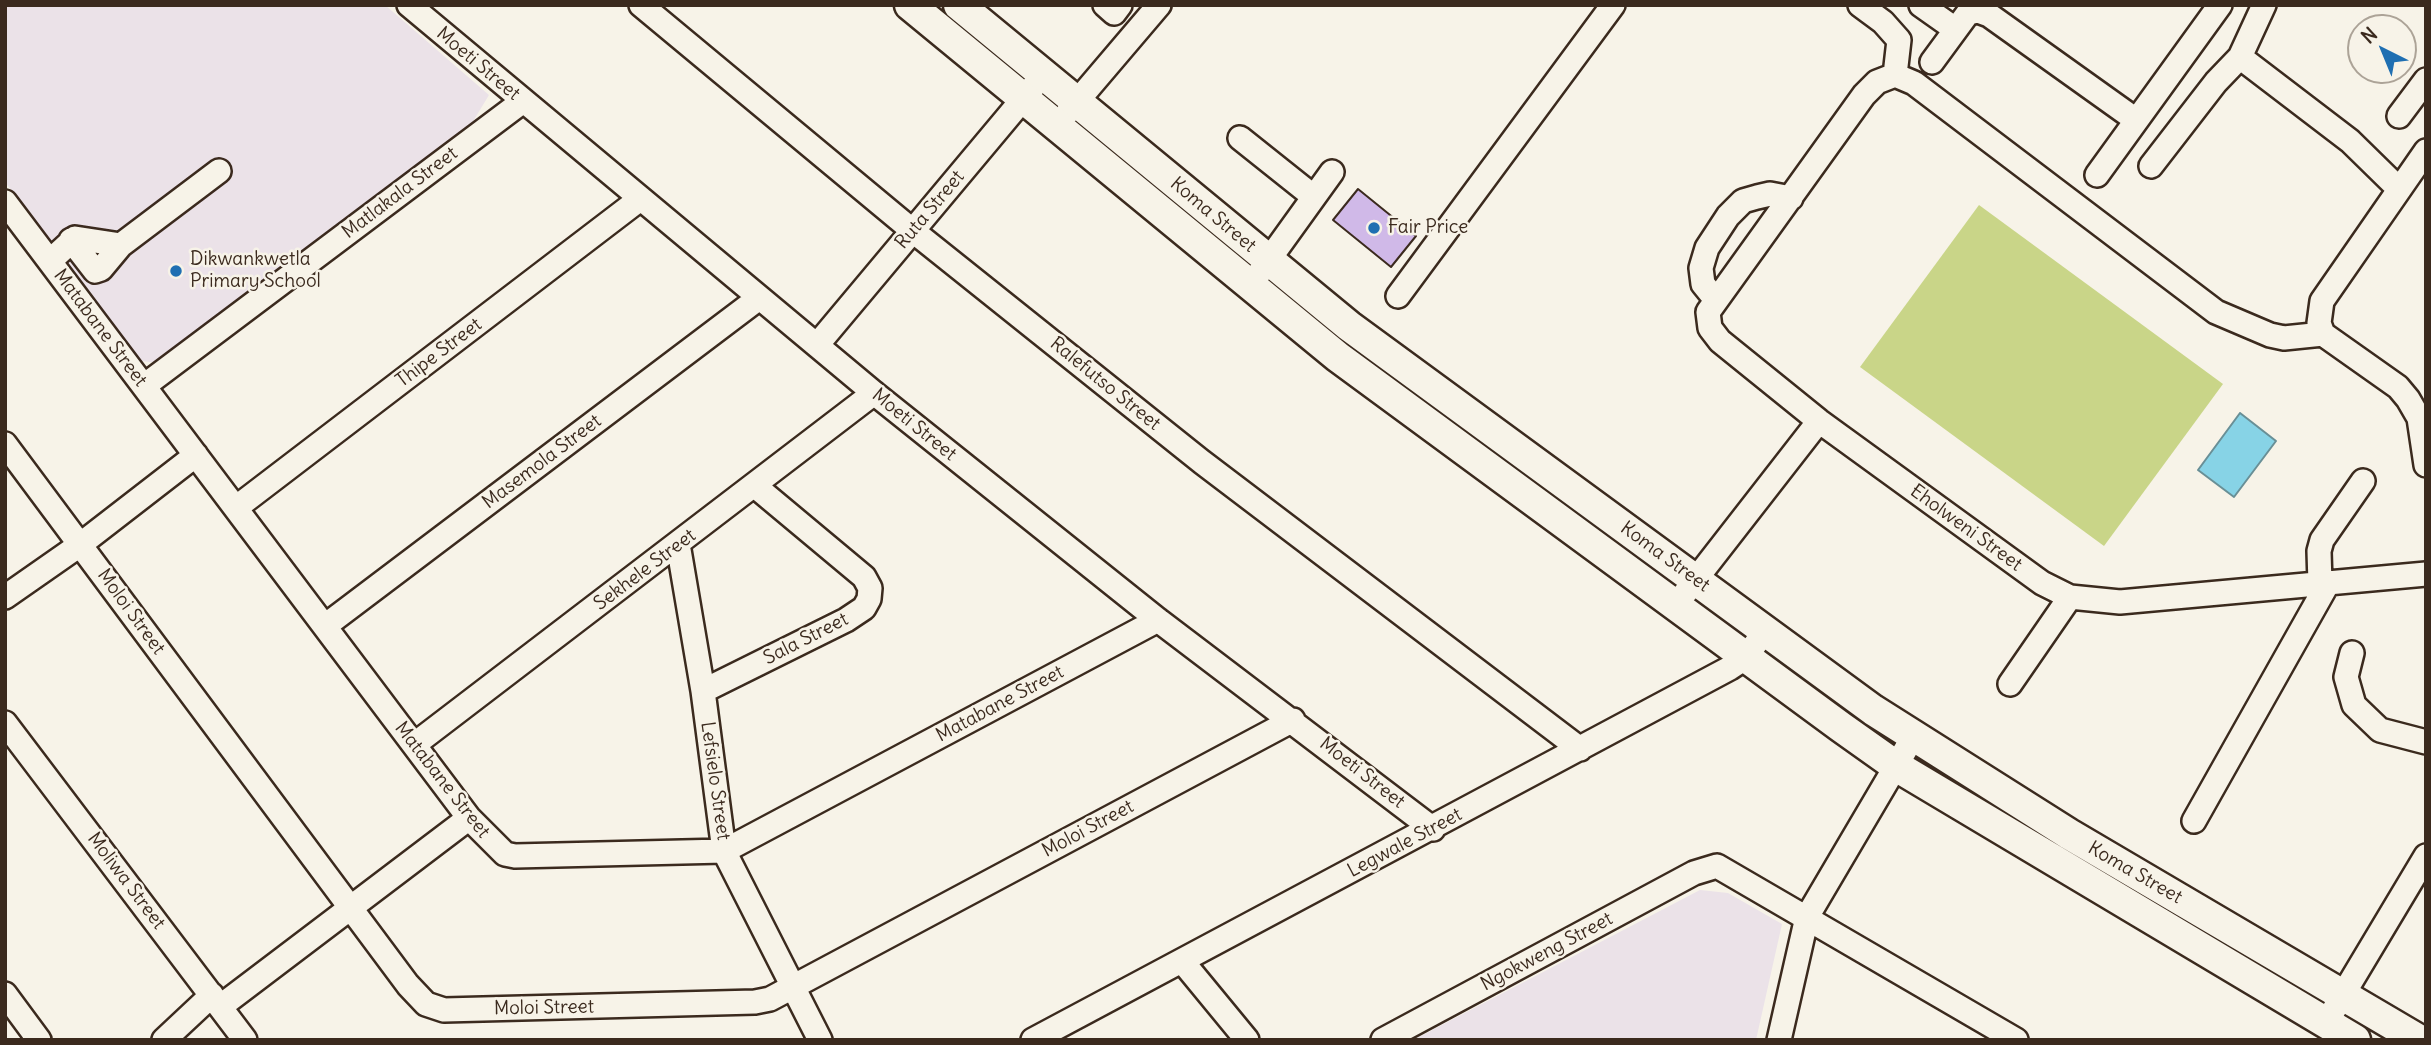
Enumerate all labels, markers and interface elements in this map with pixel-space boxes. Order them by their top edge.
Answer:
north arrow [2347,14,2417,84]
street label: Moeti Street [432,22,524,106]
text: N [2356,22,2382,48]
street label: Matlakala Street [338,142,462,244]
street label: Ruta Street [891,166,969,254]
street label: Koma Street [1165,173,1261,257]
place label: Fair Price [1388,217,1468,239]
marker: Fair Price [1366,220,1382,236]
place label: Dikwankwetla Primary School [190,249,321,293]
marker: Dikwankwetla Primary School [168,263,184,279]
street label: Matabane Street [48,265,152,391]
street label: Thipe Street [392,313,486,393]
street label: Ralefutso Street [1045,332,1165,436]
street label: Moeti Street [867,384,961,466]
street label: Masemola Street [478,410,606,514]
street label: Eholweni Street [1906,480,2026,576]
street label: Koma Street [1616,517,1714,597]
street label: Sekhele Street [590,524,700,616]
street label: Moloi Street [92,565,170,659]
street label: Sala Street [760,608,852,670]
street label: Matabane Street [932,661,1068,747]
street label: Matabane Street [390,717,494,843]
street label: Lefsielo Street [695,720,735,842]
street label: Moeti Street [1315,733,1409,813]
street label: Moloi Street [1038,795,1138,863]
street label: Legwale Street [1344,803,1466,883]
street label: Moliwa Street [82,828,170,934]
street label: Koma Street [2084,837,2186,909]
street label: Ngokweng Street [1477,908,1617,996]
street label: Moloi Street [494,996,594,1020]

